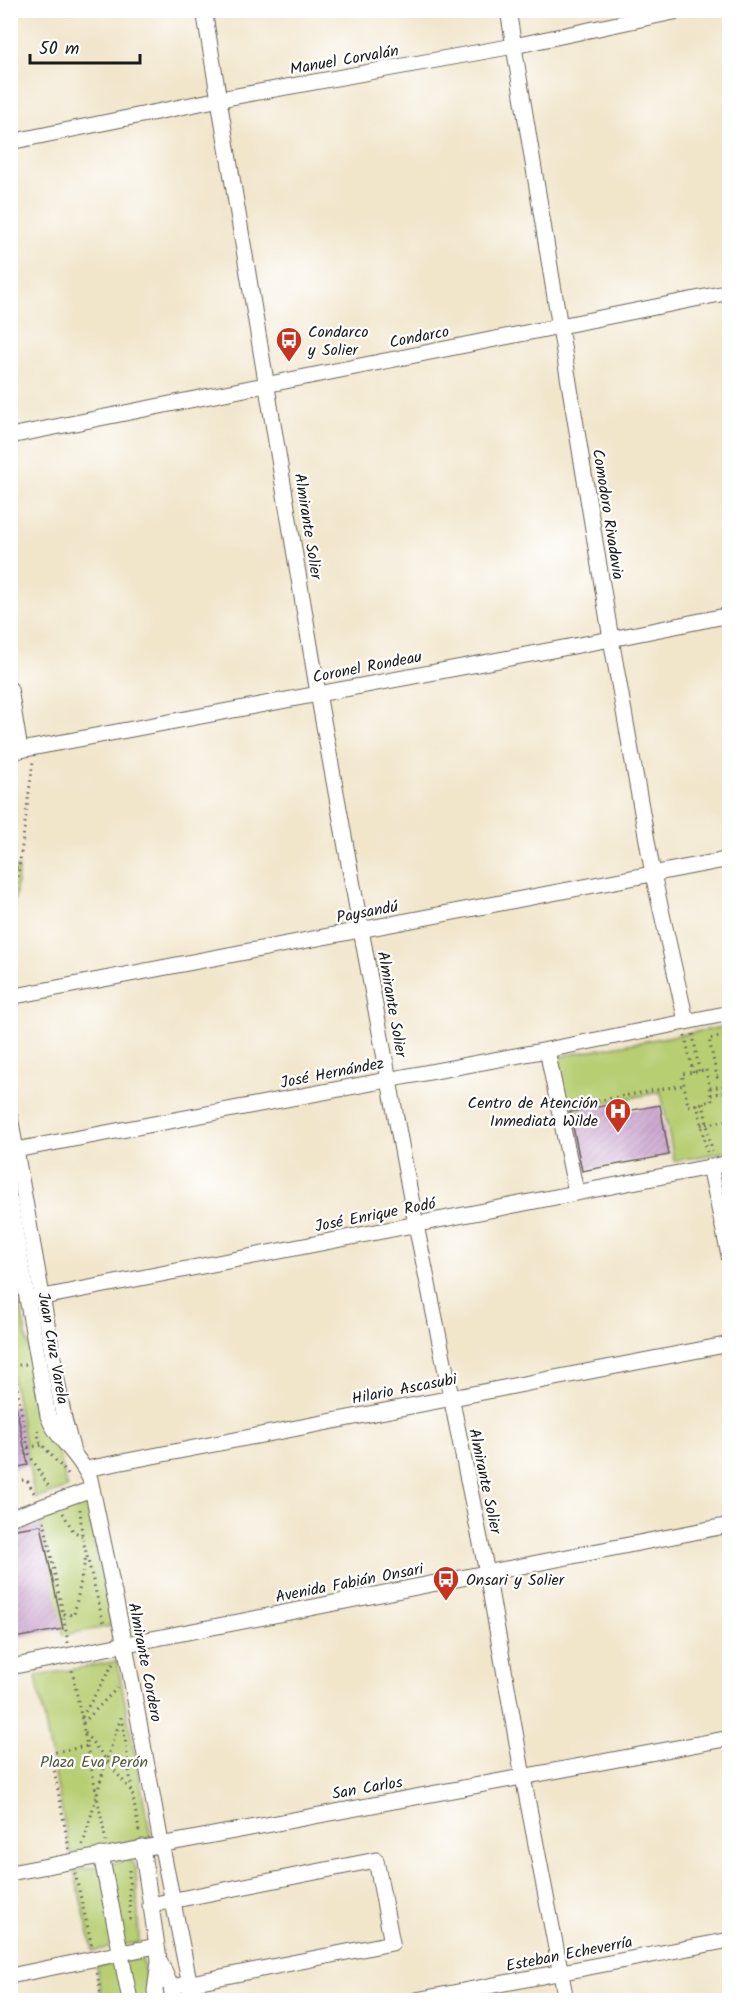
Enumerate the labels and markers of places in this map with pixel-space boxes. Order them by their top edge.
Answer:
place label: Condarco y Solier [307,320,369,363]
bus stop icon: Condarco y Solier [274,325,304,363]
place label: Centro de Atención Inmediata Wilde [468,1091,598,1134]
hospital icon: Centro de Atención Inmediata Wilde [603,1096,633,1134]
bus stop icon: Onsari y Solier [431,1564,461,1602]
place label: Onsari y Solier [466,1568,566,1593]

